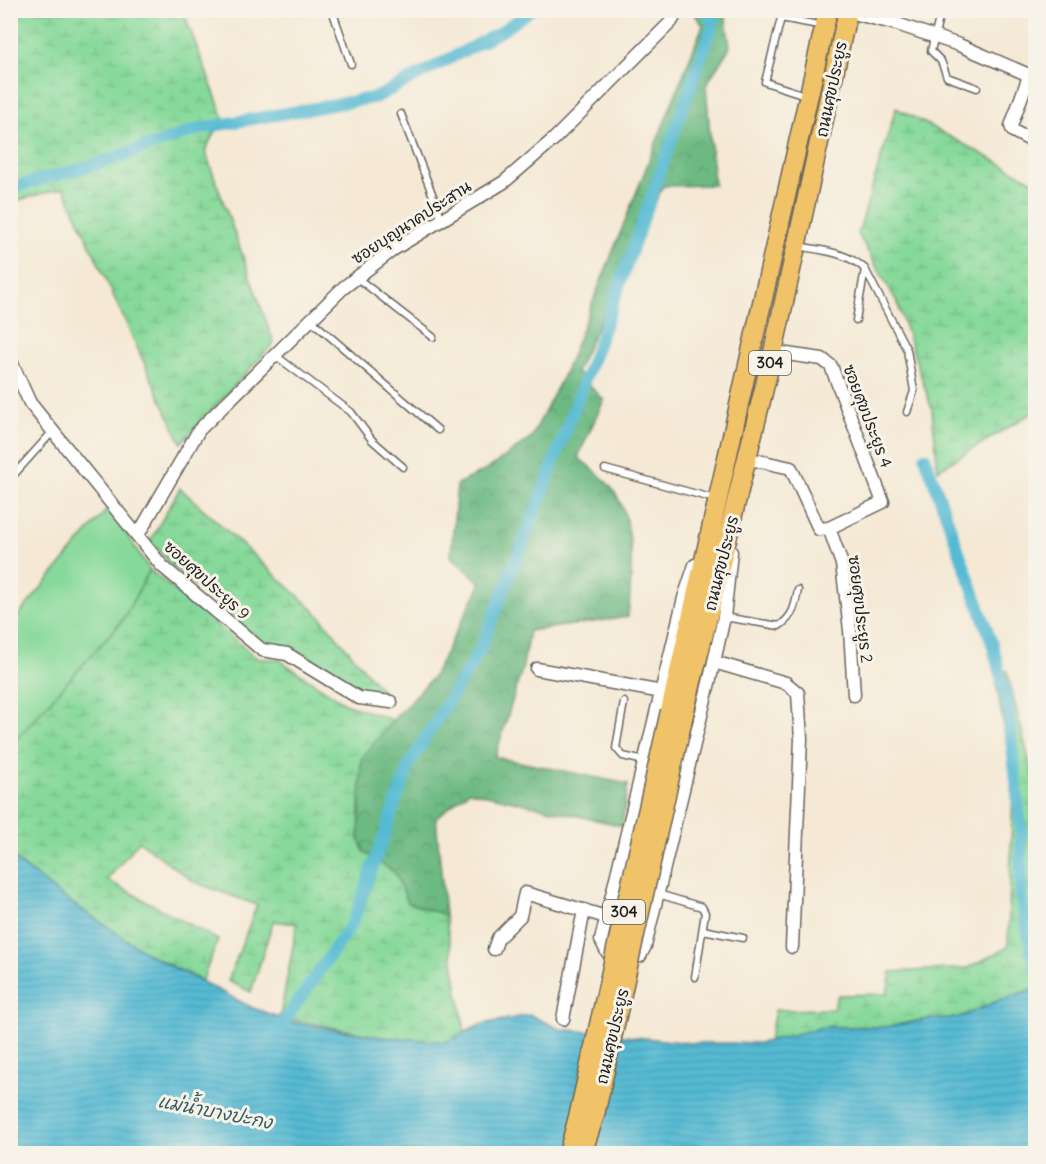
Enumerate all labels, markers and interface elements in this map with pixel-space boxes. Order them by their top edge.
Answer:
street label: ถนนศุขประยูร [811,39,854,139]
street label: ซอยบุญนาคประสาน [347,176,477,271]
road number: 304 [749,351,791,375]
street label: ซอยศุขประยูร 4 [836,362,897,471]
street label: ถนนศุขประยูร [699,513,745,613]
street label: ซอยศุขประยูร 9 [158,536,254,626]
street label: ซอยศุขประยูร 2 [841,554,878,665]
road number: 304 [603,900,645,924]
street label: ถนนศุขประยูร [591,986,636,1086]
water label: แม่น้ำบางปะกง [156,1084,277,1134]

